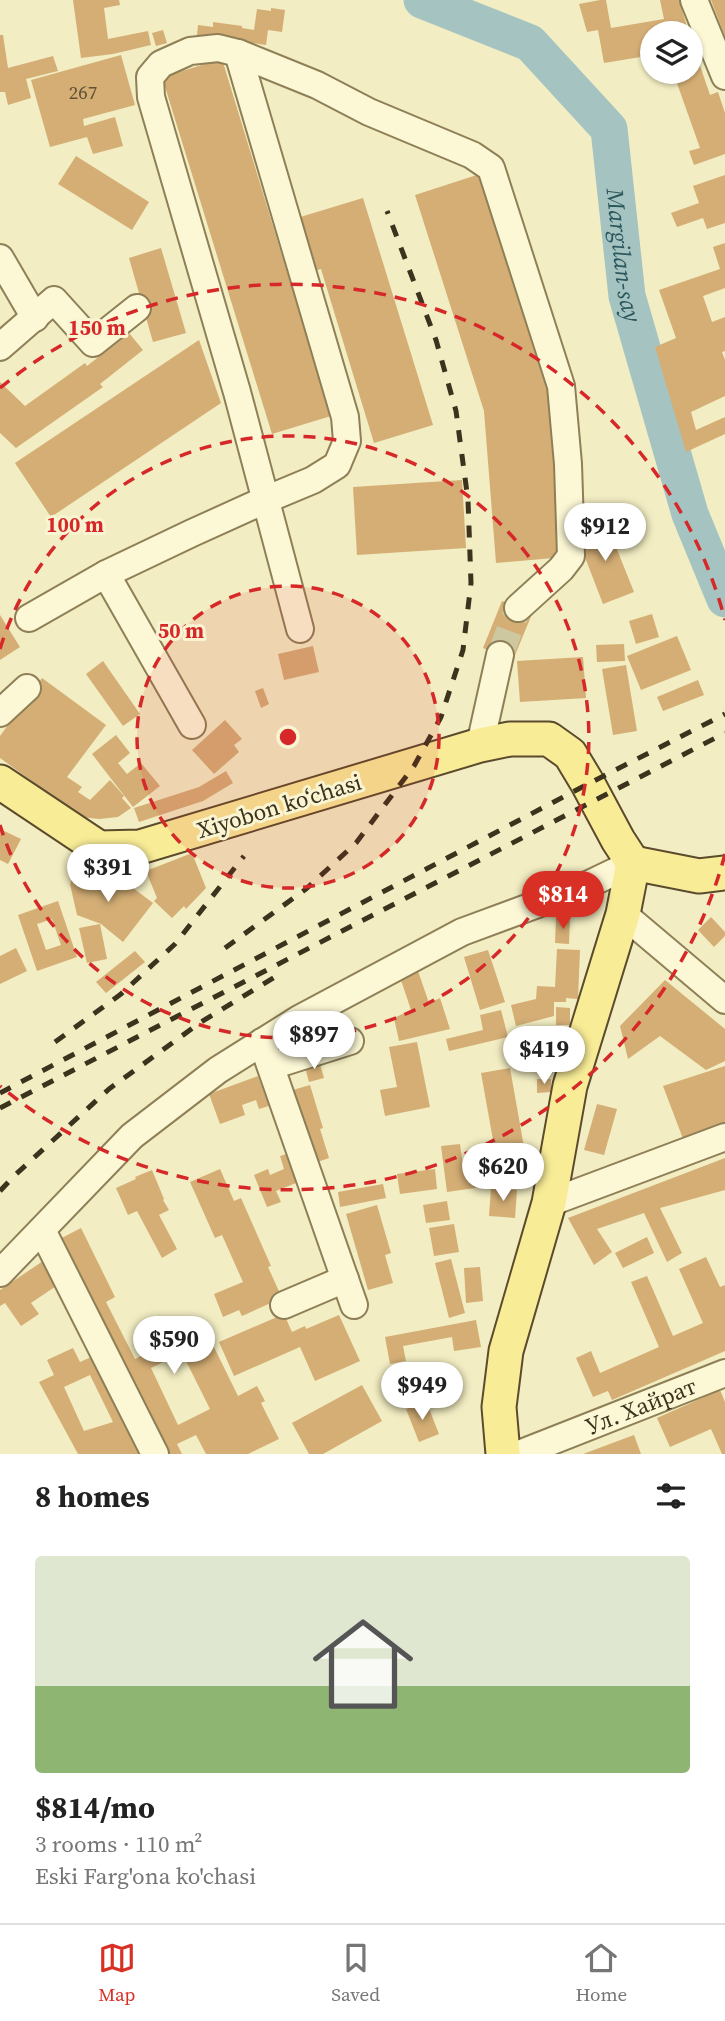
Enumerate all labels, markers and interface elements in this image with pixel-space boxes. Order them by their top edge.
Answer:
map controls [640,21,703,84]
button: layers [640,21,703,84]
house number: 267 [69,79,97,105]
water label: Margilan-say [599,185,650,326]
text: 150 m [68,313,126,342]
pin: $912 [564,504,646,563]
text: 100 m [46,510,104,539]
text: $912 [580,510,630,542]
text: 50 m [158,616,204,645]
centre of rings [276,725,300,749]
street label: Xiyobon koʻchasi [193,766,365,846]
pin: $391 [67,844,149,904]
text: $391 [83,851,133,883]
pin: $814 [522,872,604,931]
text: $814 [538,878,588,910]
pin: $897 [273,1012,355,1071]
text: $897 [289,1018,339,1050]
pin: $419 [503,1026,585,1086]
text: $419 [519,1033,569,1065]
pin: $620 [462,1144,544,1203]
text: $620 [478,1150,528,1182]
pin: $590 [133,1316,215,1376]
text: $590 [149,1323,199,1355]
pin: $949 [381,1362,463,1422]
text: $949 [397,1369,447,1401]
street label: Ул. Хайрат [581,1370,701,1442]
text: 8 homes [35,1476,150,1517]
icon: filters [652,1477,690,1515]
icon: home [300,1601,426,1727]
text: $814/mo [35,1787,155,1828]
text: 3 rooms · 110 m² [35,1828,202,1860]
text: Eski Farg'ona ko'chasi [35,1860,256,1892]
tab: Map [98,1939,136,2007]
tab: Saved [331,1939,380,2007]
tab: Home [575,1939,627,2007]

